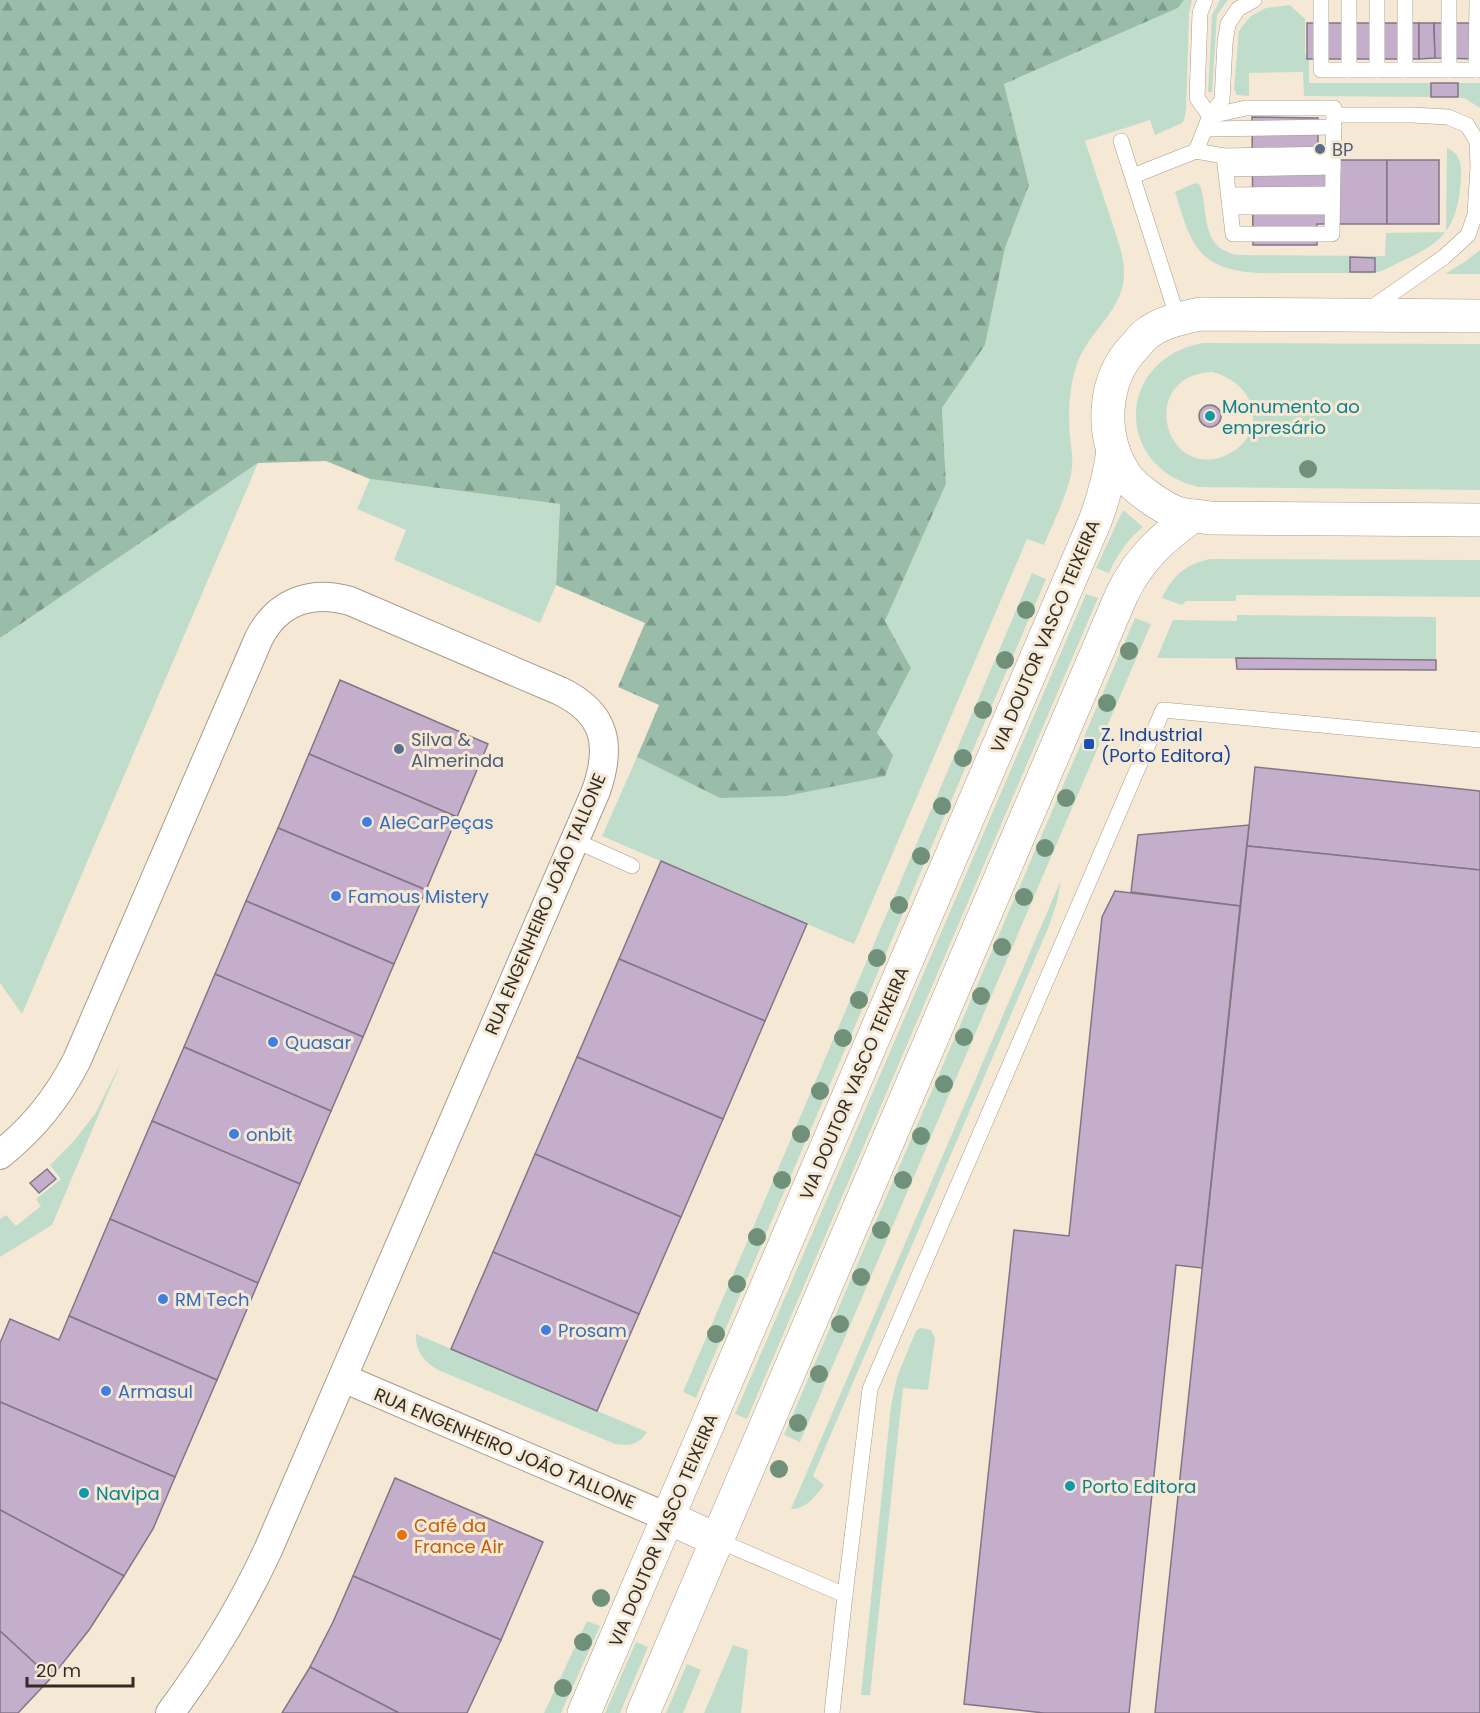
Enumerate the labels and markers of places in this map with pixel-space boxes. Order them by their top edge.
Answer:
place label: BP [1332,137,1353,162]
marker: BP [1313,142,1327,156]
place label: Monumento ao empresário [1222,394,1360,440]
marker: Monumento ao empresário [1203,409,1217,423]
place label: Z. Industrial (Porto Editora) [1101,722,1232,768]
place label: Silva & Almerinda [411,727,504,773]
marker: Z. Industrial (Porto Editora) [1082,737,1096,751]
marker: Silva & Almerinda [392,742,406,756]
place label: AleCarPeças [379,810,494,835]
marker: AleCarPeças [360,815,374,829]
place label: Famous Mistery [348,884,489,909]
marker: Famous Mistery [329,889,343,903]
place label: Quasar [285,1030,351,1055]
marker: Quasar [266,1035,280,1049]
place label: onbit [246,1122,292,1147]
marker: onbit [227,1127,241,1141]
place label: RM Tech [175,1287,250,1312]
marker: RM Tech [156,1292,170,1306]
place label: Prosam [558,1318,627,1343]
marker: Prosam [539,1323,553,1337]
place label: Armasul [118,1379,193,1404]
marker: Armasul [99,1384,113,1398]
place label: Porto Editora [1082,1474,1196,1499]
marker: Porto Editora [1063,1479,1077,1493]
place label: Navipa [96,1481,160,1506]
marker: Navipa [77,1486,91,1500]
place label: Café da France Air [414,1513,504,1559]
marker: Café da France Air [395,1528,409,1542]

